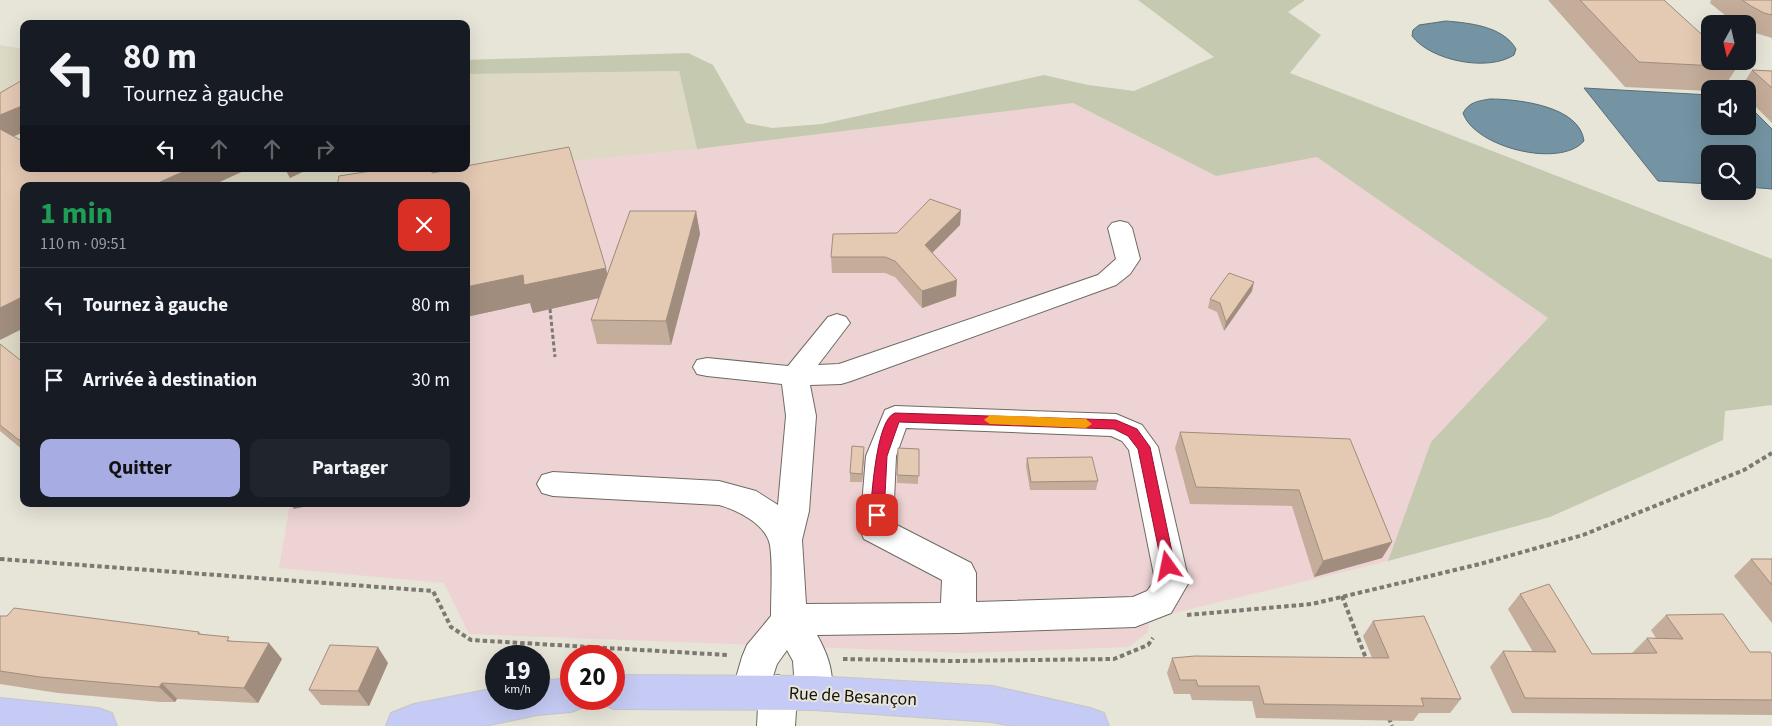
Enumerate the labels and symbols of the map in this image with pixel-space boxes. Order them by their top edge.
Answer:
north arrow [1701,15,1756,70]
pin [856,494,898,536]
position arrow [1141,539,1193,591]
speed limit sign: 20 [560,645,625,710]
street label: Rue de Besançon [788,681,918,712]

